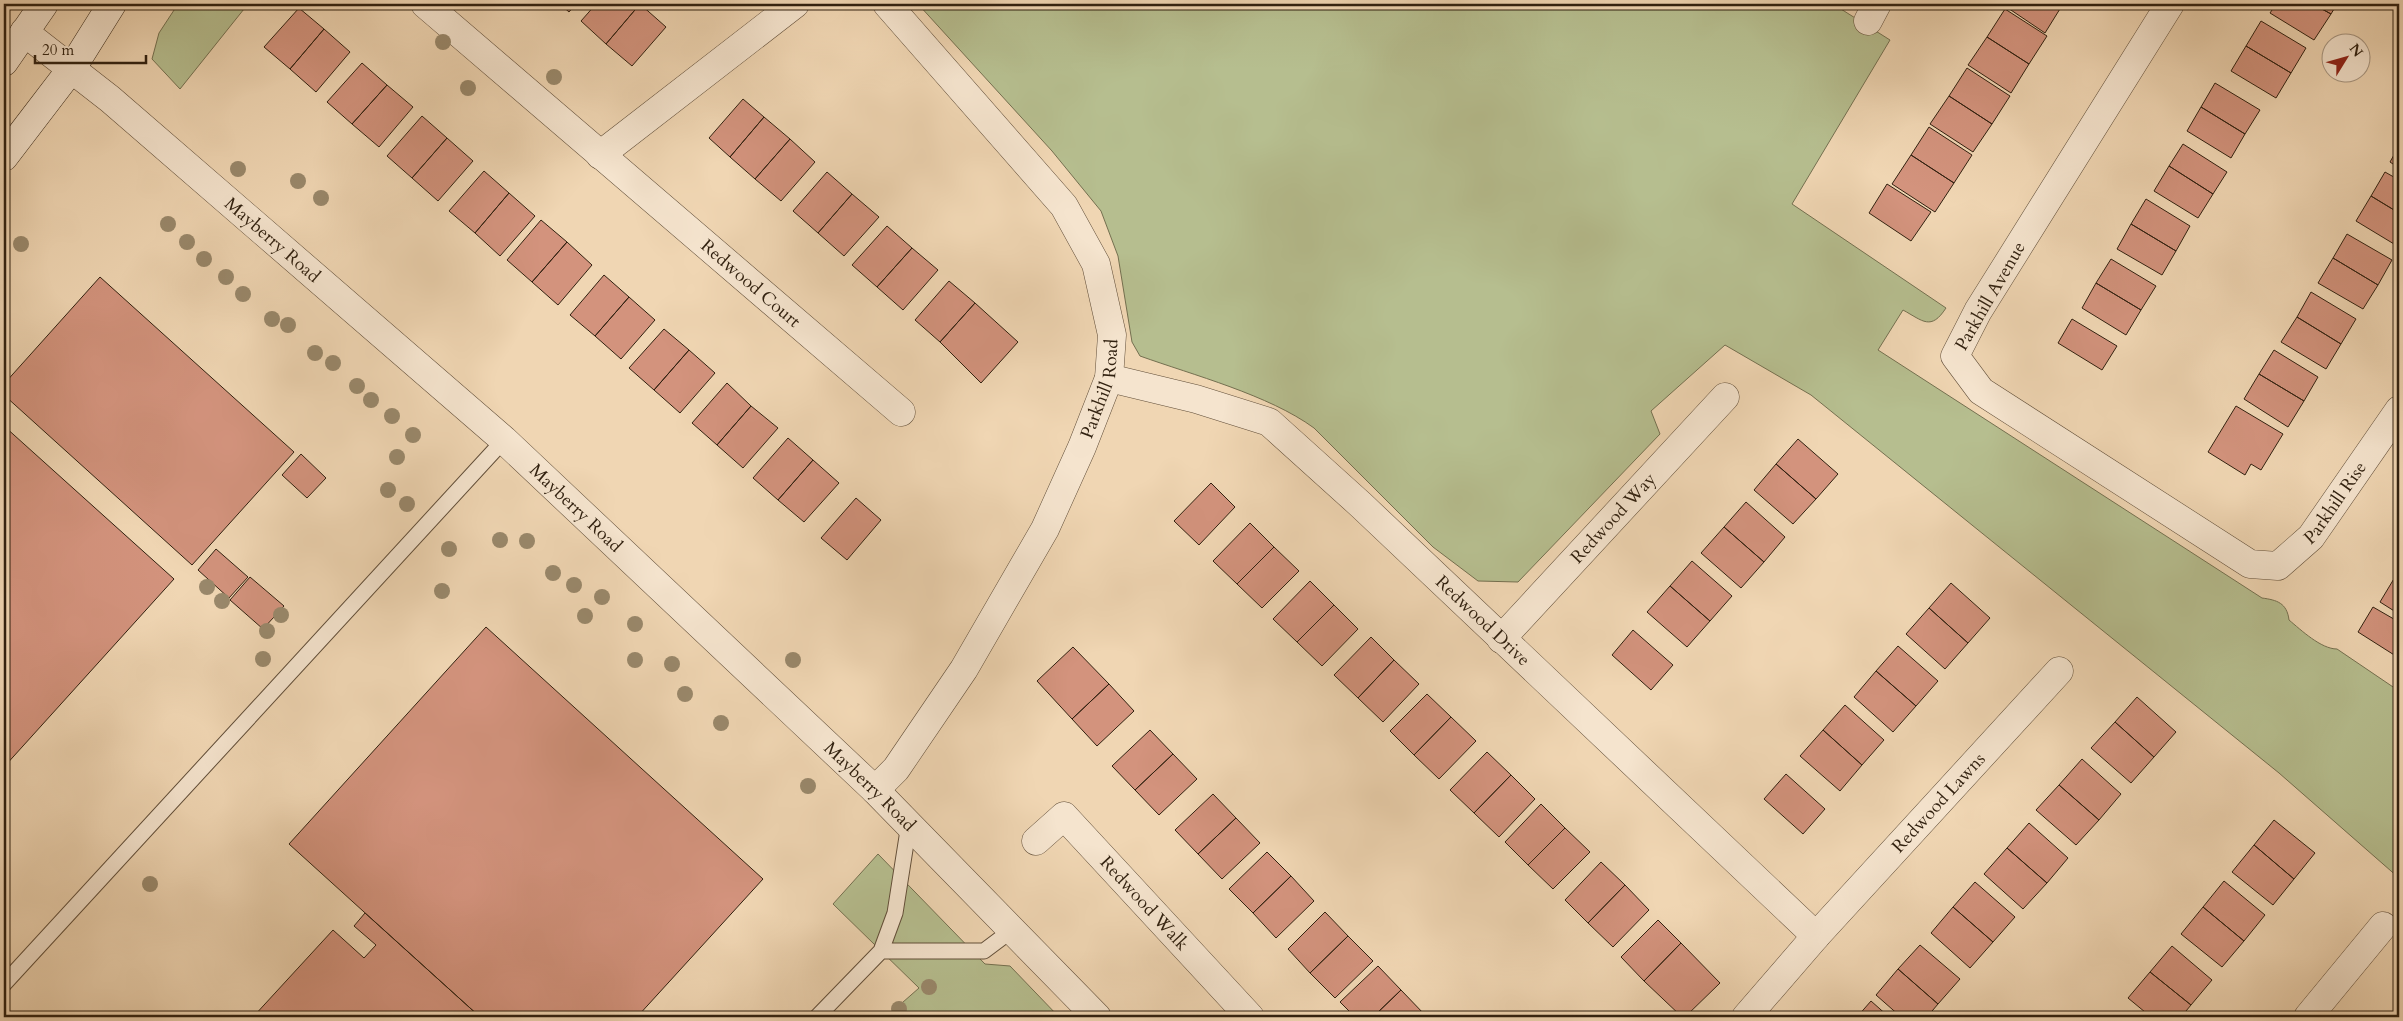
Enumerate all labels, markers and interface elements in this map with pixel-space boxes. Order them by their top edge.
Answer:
scale bar [35,32,146,64]
north arrow [2320,32,2370,82]
text: 20 m [42,40,74,60]
text: N [2345,40,2367,61]
street label: Mayberry Road [219,192,326,289]
street label: Redwood Court [695,234,806,334]
street label: Parkhill Avenue [1949,237,2032,355]
street label: Parkhill Road [1074,338,1125,442]
street label: Parkhill Rise [2299,456,2373,551]
street label: Mayberry Road [524,458,628,559]
street label: Redwood Way [1565,467,1662,569]
street label: Redwood Drive [1430,570,1536,672]
street label: Mayberry Road [818,736,921,838]
street label: Redwood Lawns [1886,747,1991,859]
street label: Redwood Walk [1094,851,1194,956]

